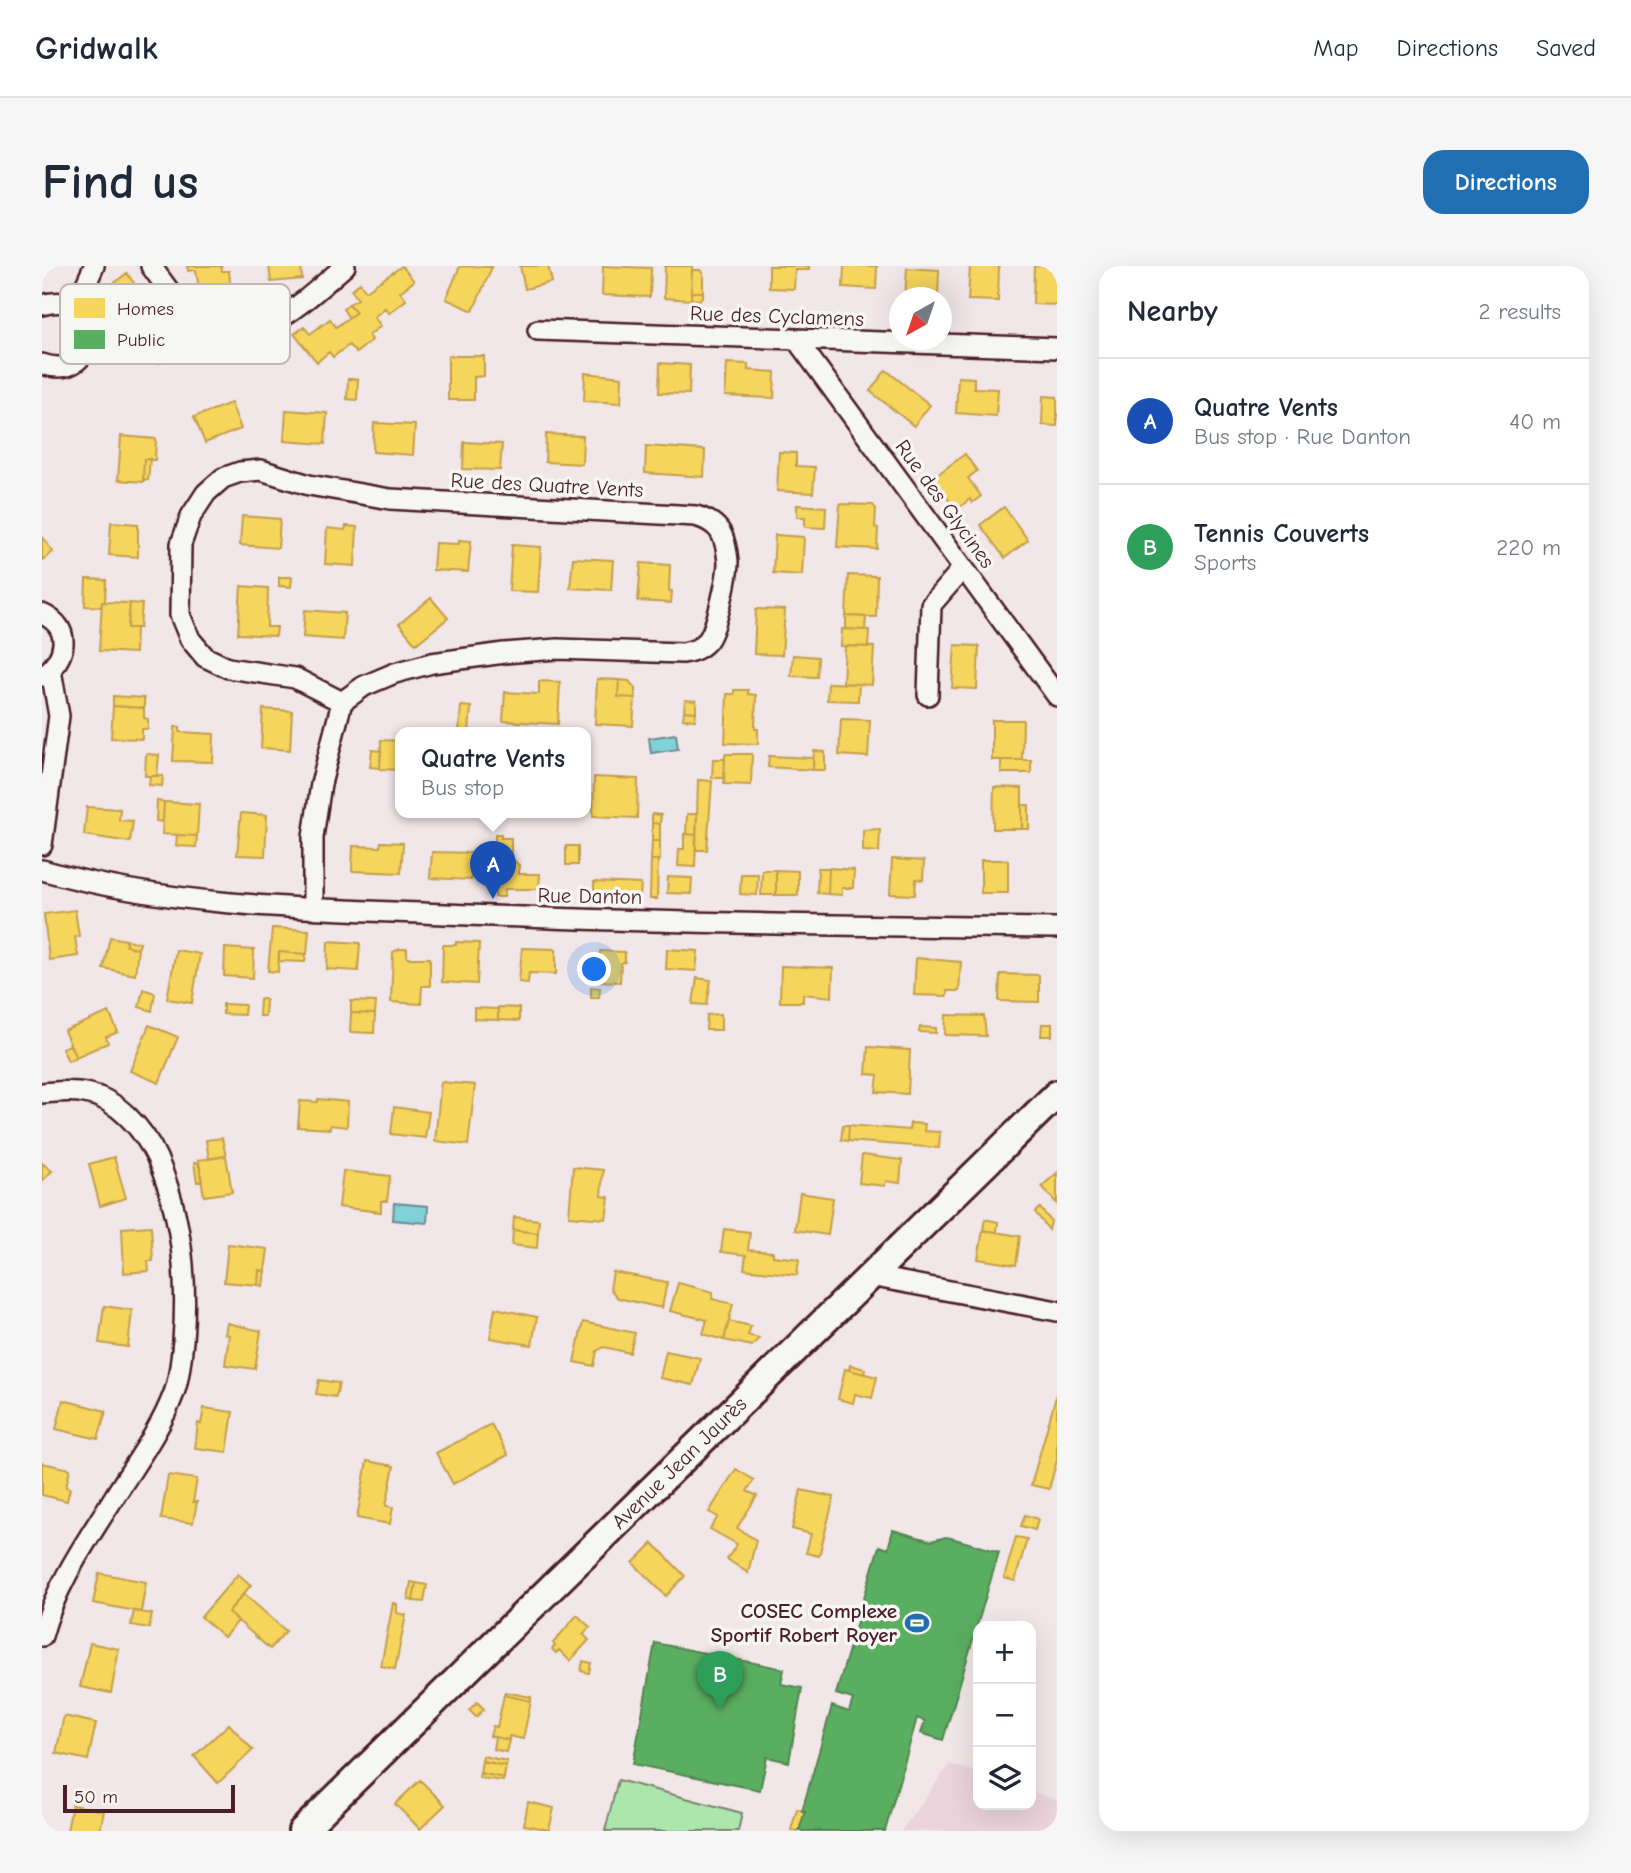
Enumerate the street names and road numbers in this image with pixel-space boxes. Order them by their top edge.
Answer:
street label: Rue des Cyclamens [690,301,864,331]
street label: Rue des Glycines [890,435,1000,573]
street label: Rue des Quatre Vents [450,468,644,502]
street label: Rue Danton [538,883,642,909]
street label: Avenue Jean Jaurès [607,1392,751,1534]

